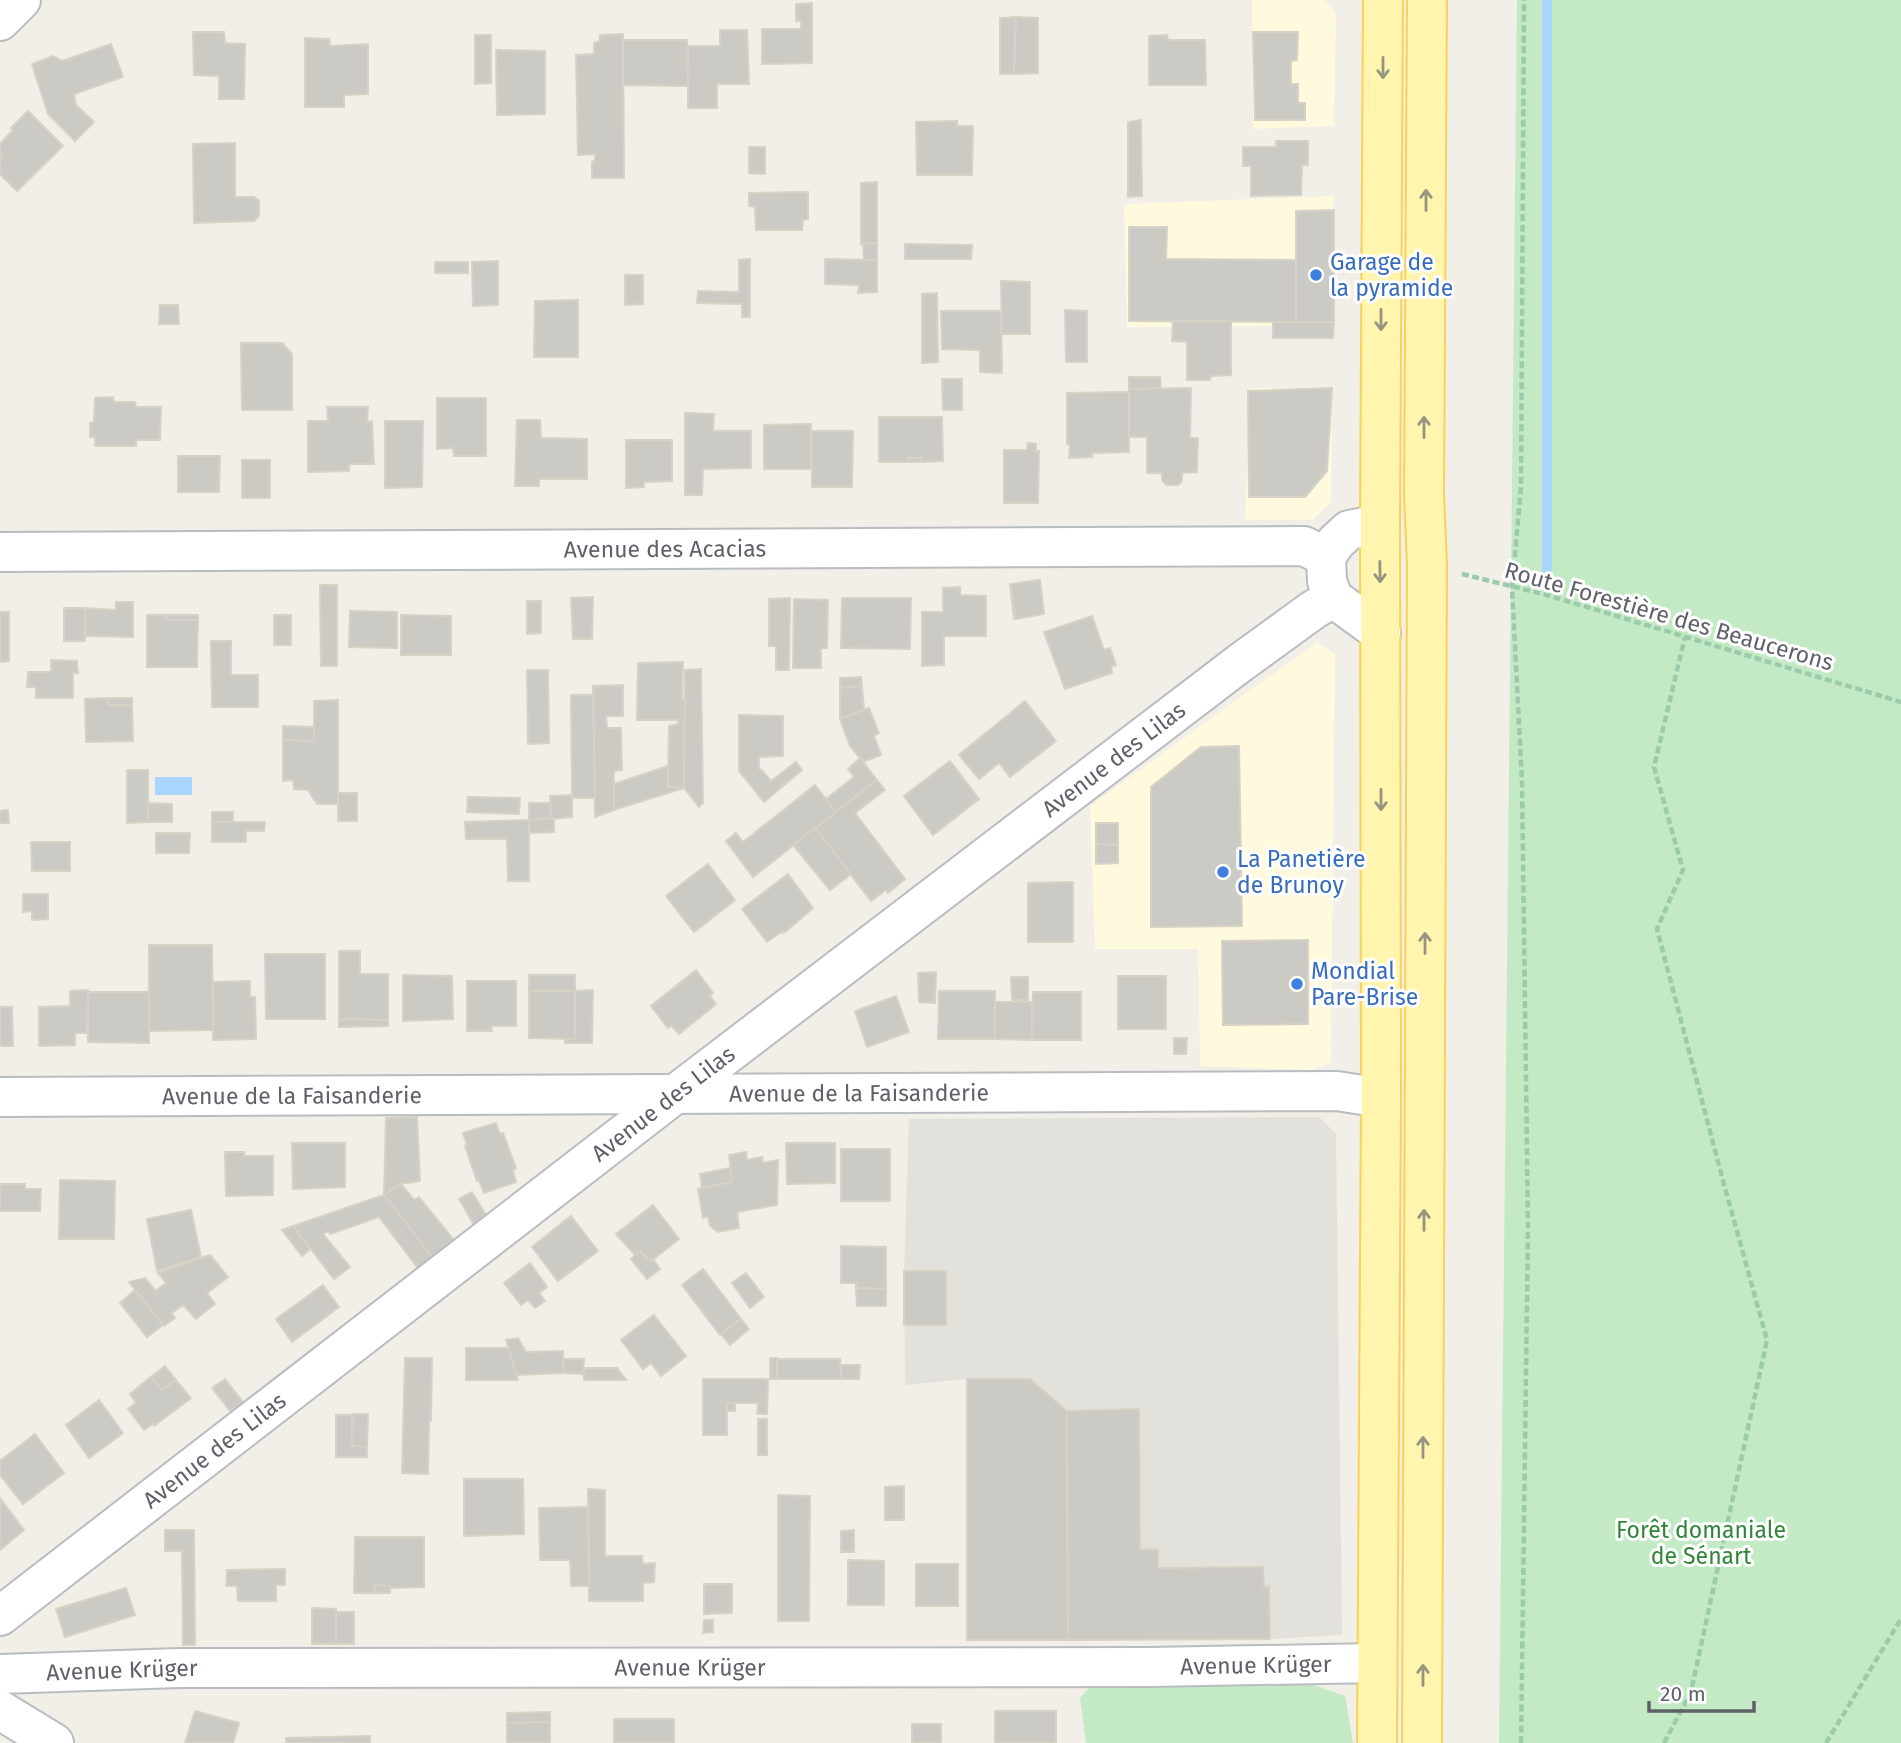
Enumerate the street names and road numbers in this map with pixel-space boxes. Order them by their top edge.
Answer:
street label: Avenue des Acacias [564,534,766,563]
street label: Route Forestière des Beaucerons [1501,556,1837,676]
street label: Avenue des Lilas [1036,696,1191,823]
street label: Avenue des Lilas [586,1040,740,1168]
street label: Avenue de la Faisanderie [729,1079,989,1108]
street label: Avenue de la Faisanderie [162,1081,422,1110]
street label: Avenue des Lilas [137,1386,292,1514]
street label: Avenue Krüger [1180,1650,1332,1680]
street label: Avenue Krüger [614,1653,766,1682]
street label: Avenue Krüger [46,1654,198,1686]

